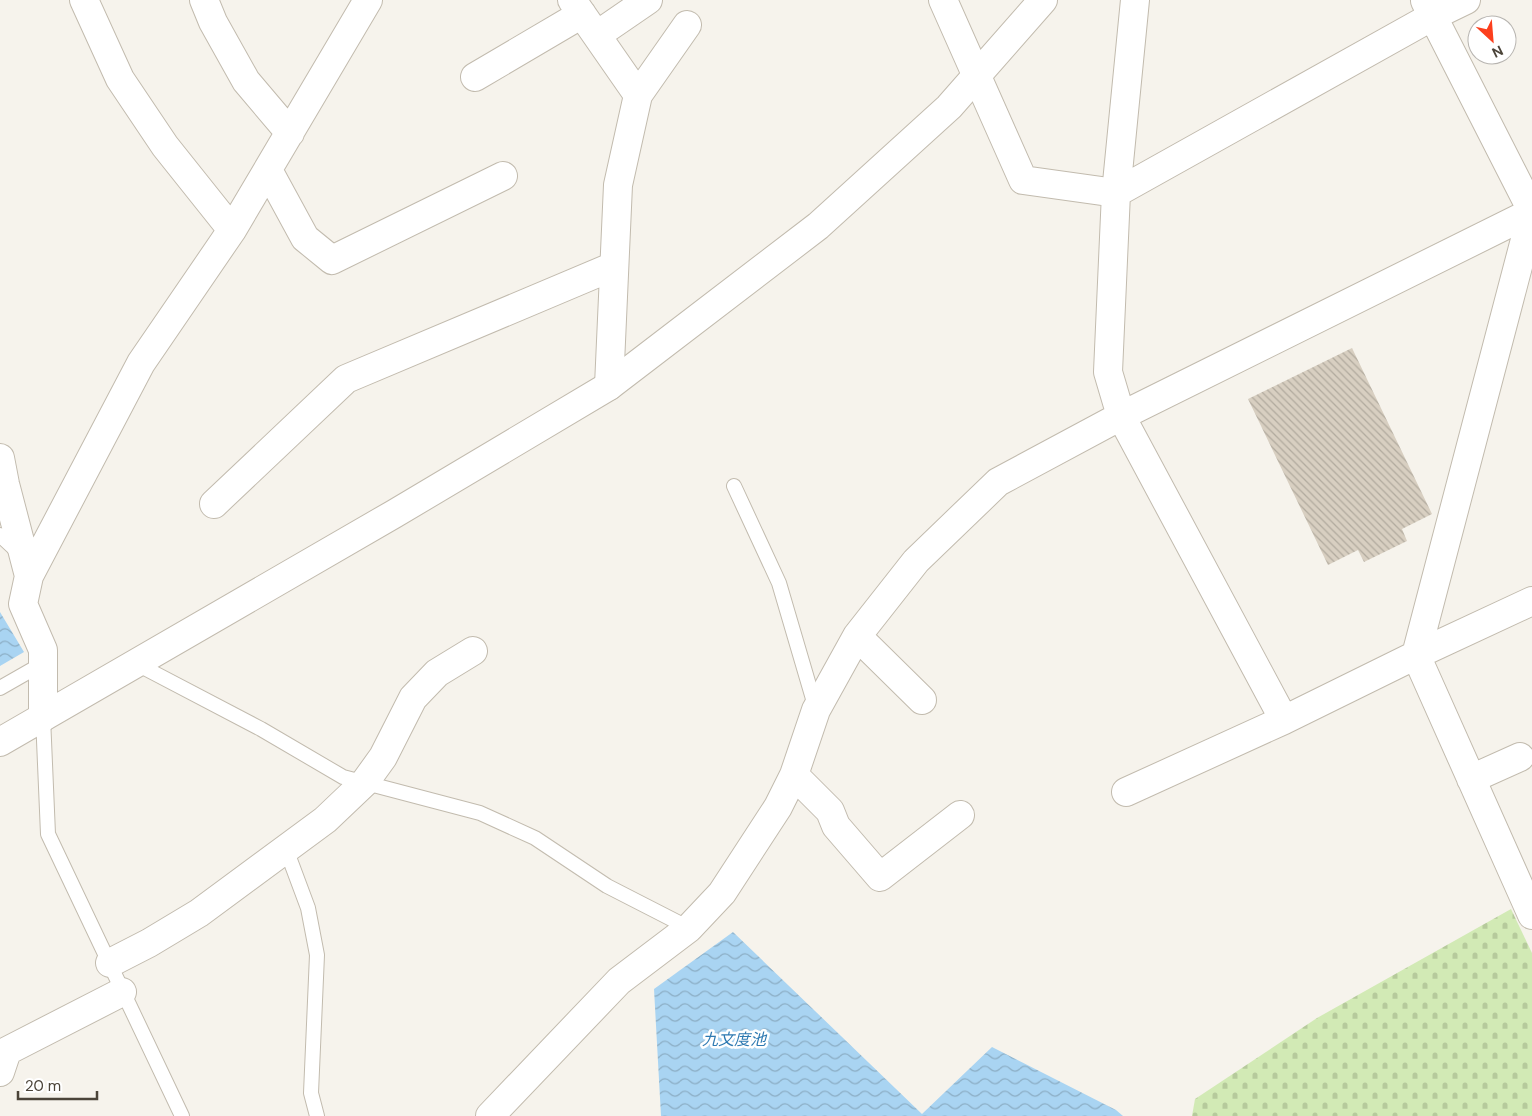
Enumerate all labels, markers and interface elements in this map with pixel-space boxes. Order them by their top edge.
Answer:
north arrow [1467,15,1517,65]
text: N [1489,41,1506,62]
water label: 九文度池 [702,1029,768,1050]
scale bar [18,1068,96,1100]
text: 20 m [25,1076,61,1096]

